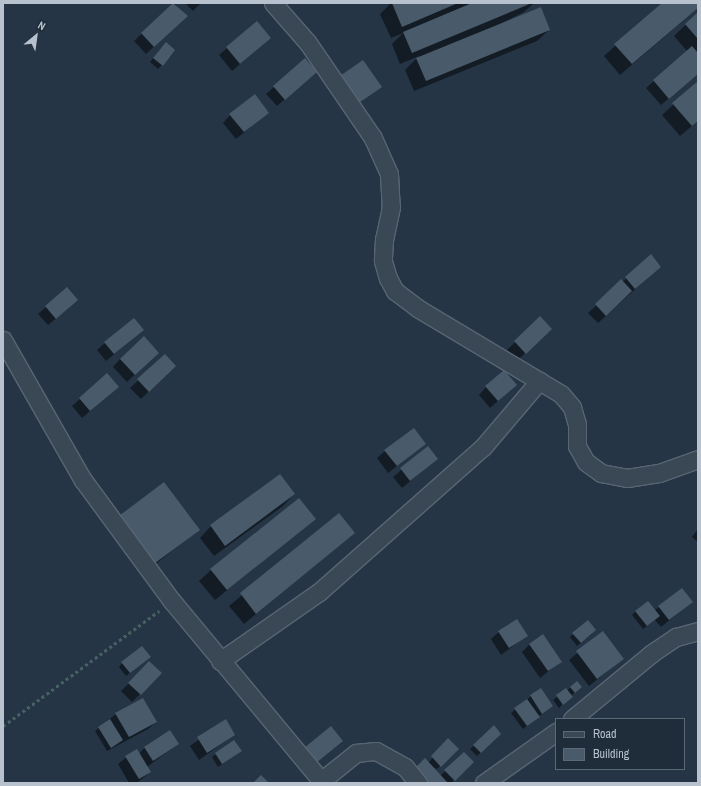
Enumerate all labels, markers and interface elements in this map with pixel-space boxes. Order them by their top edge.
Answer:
north arrow [16,16,56,56]
text: N [36,18,48,33]
legend [555,718,685,770]
text: Road [593,726,617,742]
text: Building [593,746,629,762]

